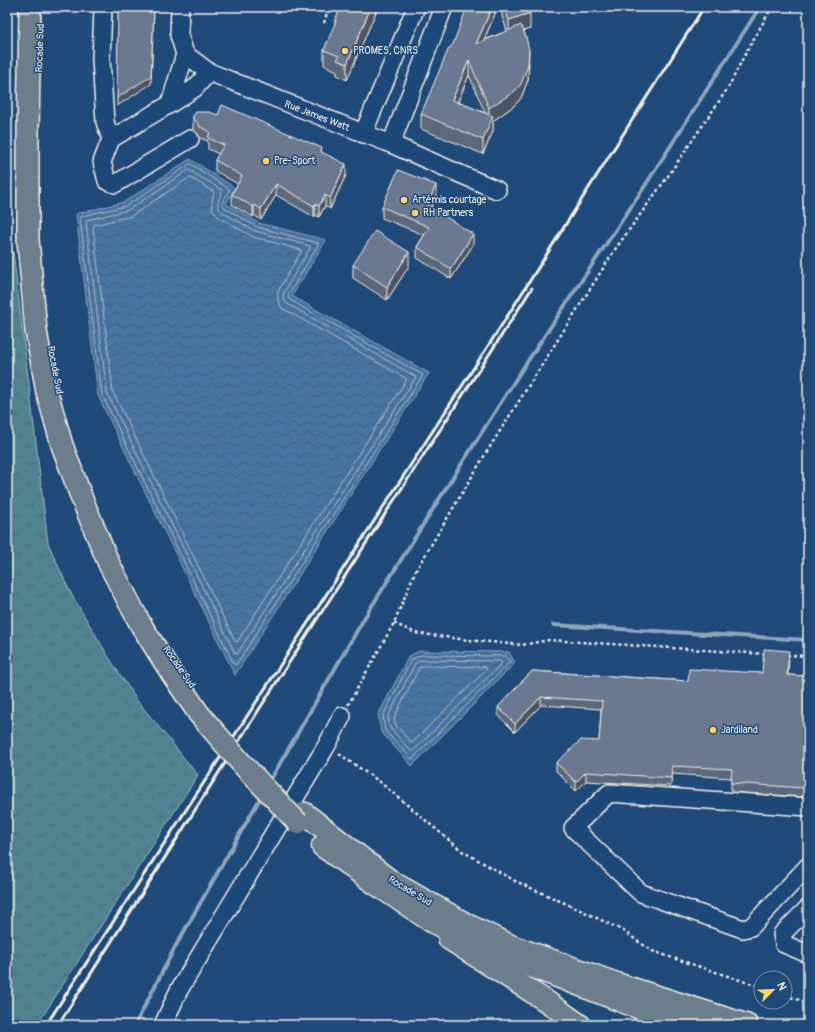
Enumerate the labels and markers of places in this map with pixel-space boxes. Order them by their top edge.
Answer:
place label: PROMES, CNRS [353,45,418,57]
marker: PROMES, CNRS [340,46,350,56]
place label: Pre-Sport [274,155,316,167]
marker: Pre-Sport [261,156,271,166]
place label: Artémis courtage [412,194,486,206]
marker: Artémis courtage [399,195,409,205]
place label: RH Partners [423,207,474,219]
marker: RH Partners [410,208,420,218]
place label: Jardiland [721,724,758,736]
marker: Jardiland [708,725,718,735]

